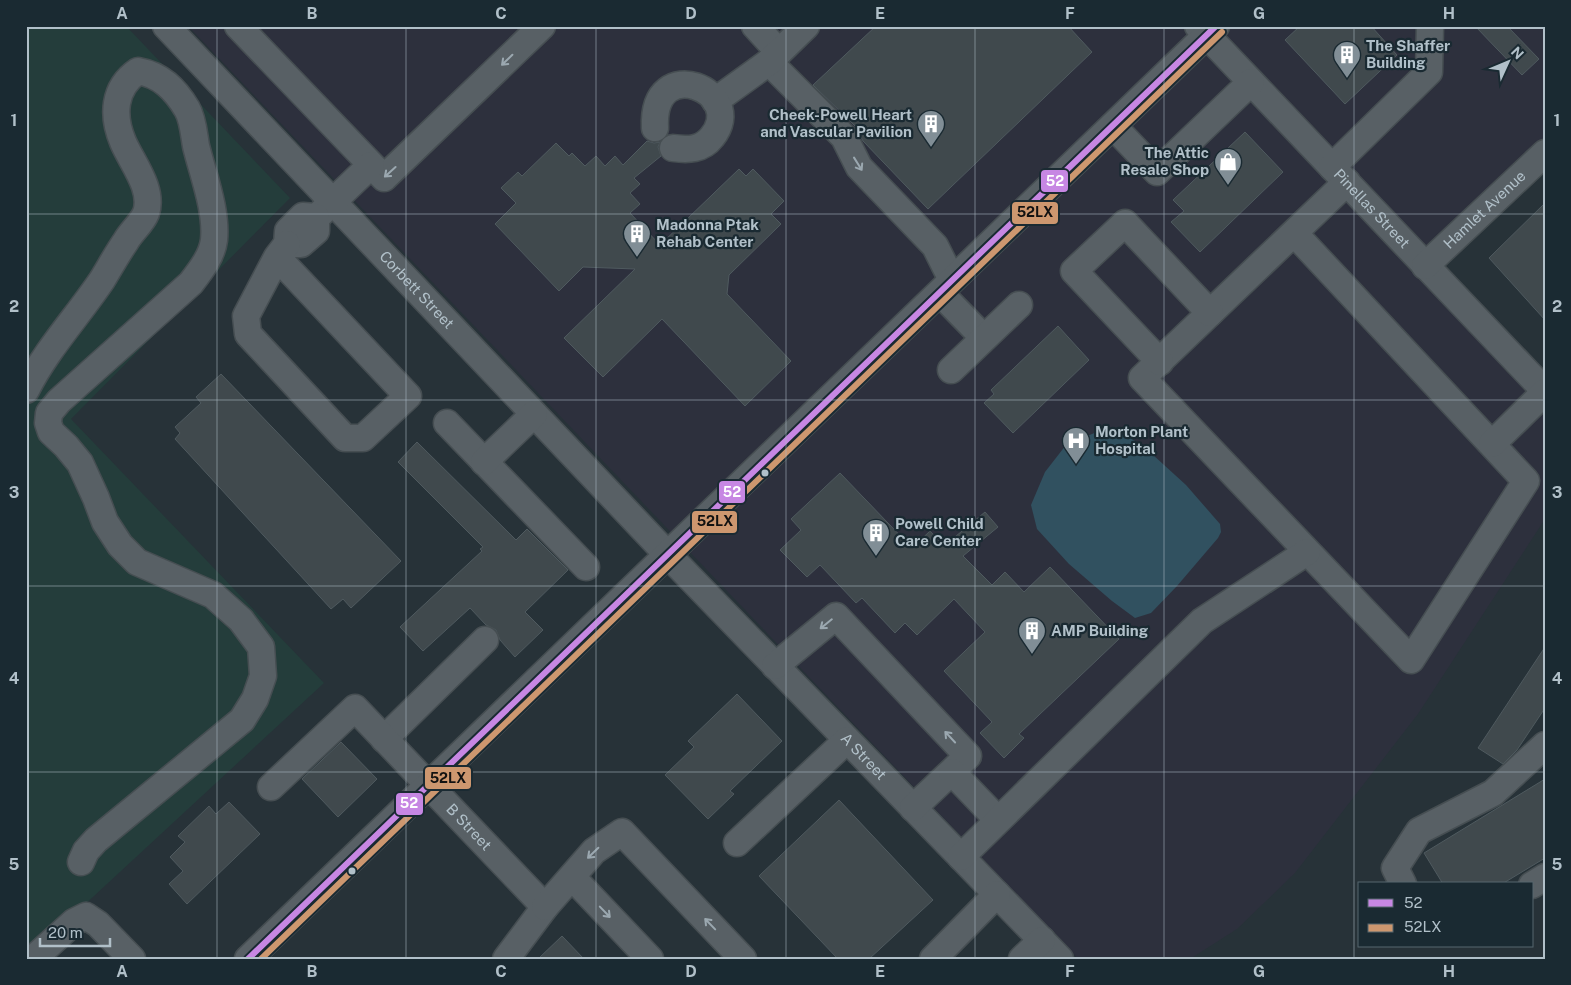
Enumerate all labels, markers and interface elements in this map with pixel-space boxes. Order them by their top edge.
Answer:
text: A [116,4,128,23]
text: B [307,4,318,23]
text: C [495,4,507,23]
text: D [685,4,697,23]
text: E [875,4,885,23]
text: F [1065,4,1075,23]
text: G [1253,4,1265,23]
text: H [1443,4,1455,23]
place label: The Shaffer Building [1366,37,1450,71]
north arrow [1484,38,1534,88]
building icon: The Shaffer Building [1332,40,1362,79]
text: N [1508,43,1527,62]
one-way arrow [500,54,513,66]
place label: Cheek-Powell Heart and Vascular Pavilion [760,106,912,140]
building icon: Cheek-Powell Heart and Vascular Pavilion [916,109,946,148]
text: 1 [11,111,17,130]
text: 1 [1554,111,1560,130]
place label: The Attic Resale Shop [1120,144,1209,178]
shop icon: The Attic Resale Shop [1213,147,1243,186]
one-way arrow [853,157,863,171]
street label: Pinellas Street [1330,165,1414,251]
one-way arrow [383,166,396,178]
street label: Hamlet Avenue [1440,167,1529,252]
line badge: 52 [1040,169,1069,193]
text: 52 [1046,173,1064,189]
line badge: 52LX [1011,201,1059,225]
text: 52LX [1017,204,1053,220]
place label: Madonna Ptak Rehab Center [656,216,759,250]
building icon: Madonna Ptak Rehab Center [622,219,652,258]
street label: Corbett Street [376,247,458,332]
text: 2 [9,297,19,316]
text: 2 [1552,297,1562,316]
place label: Morton Plant Hospital [1095,423,1188,457]
hospital icon: Morton Plant Hospital [1061,426,1091,465]
unlabelled marker [760,468,770,478]
line badge: 52 [718,480,746,504]
text: 3 [9,483,19,502]
text: 3 [1552,483,1562,502]
text: 52 [723,484,741,500]
line badge: 52LX [691,510,738,534]
text: 52LX [697,513,733,529]
place label: Powell Child Care Center [895,515,984,549]
building icon: Powell Child Care Center [861,518,891,557]
building icon: AMP Building [1017,616,1047,655]
one-way arrow [819,618,832,630]
place label: AMP Building [1051,622,1149,639]
text: 4 [9,669,20,688]
text: 4 [1552,669,1563,688]
street label: A Street [837,729,890,783]
one-way arrow [944,731,956,744]
line badge: 52LX [424,766,472,790]
text: 52LX [430,770,466,786]
line badge: 52 [395,792,424,816]
text: 52 [400,795,418,811]
street label: B Street [443,800,495,854]
one-way arrow [587,847,600,859]
text: 5 [9,855,20,874]
text: 5 [1552,855,1563,874]
unlabelled marker [347,866,357,876]
legend [1358,882,1534,948]
text: 52 [1404,894,1423,911]
one-way arrow [599,906,612,918]
scale bar [40,915,110,947]
one-way arrow [704,917,716,930]
text: 52LX [1404,918,1442,935]
text: 20 m [48,924,83,941]
text: A [116,962,128,981]
text: B [307,962,318,981]
text: C [495,962,507,981]
text: D [685,962,697,981]
text: E [875,962,885,981]
text: F [1065,962,1075,981]
text: G [1253,962,1265,981]
text: H [1443,962,1455,981]

